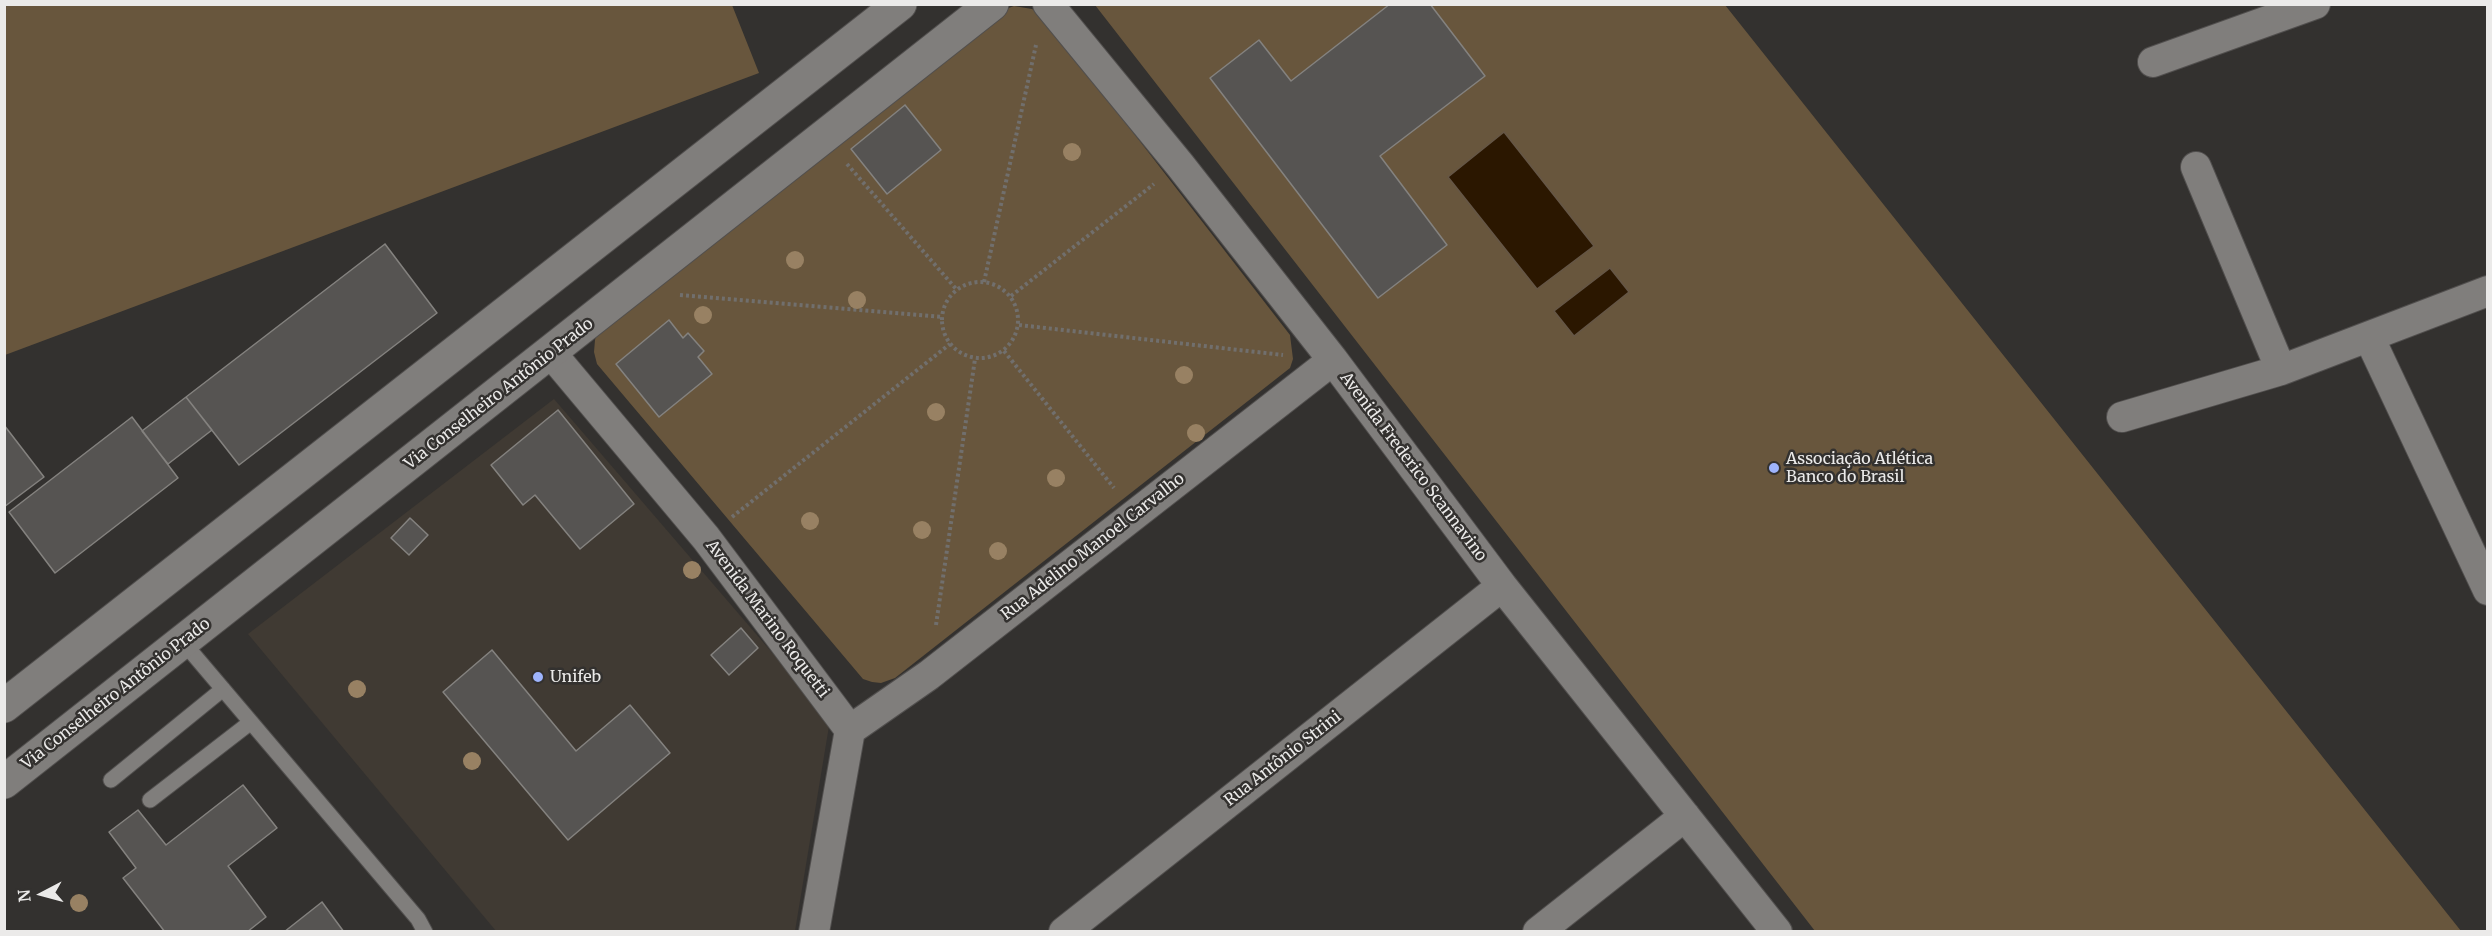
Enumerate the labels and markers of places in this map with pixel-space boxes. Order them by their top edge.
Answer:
place label: Associação Atlética Banco do Brasil [1786,449,1933,487]
marker: Associação Atlética Banco do Brasil [1767,461,1781,475]
place label: Unifeb [550,667,601,687]
marker: Unifeb [531,670,545,684]

